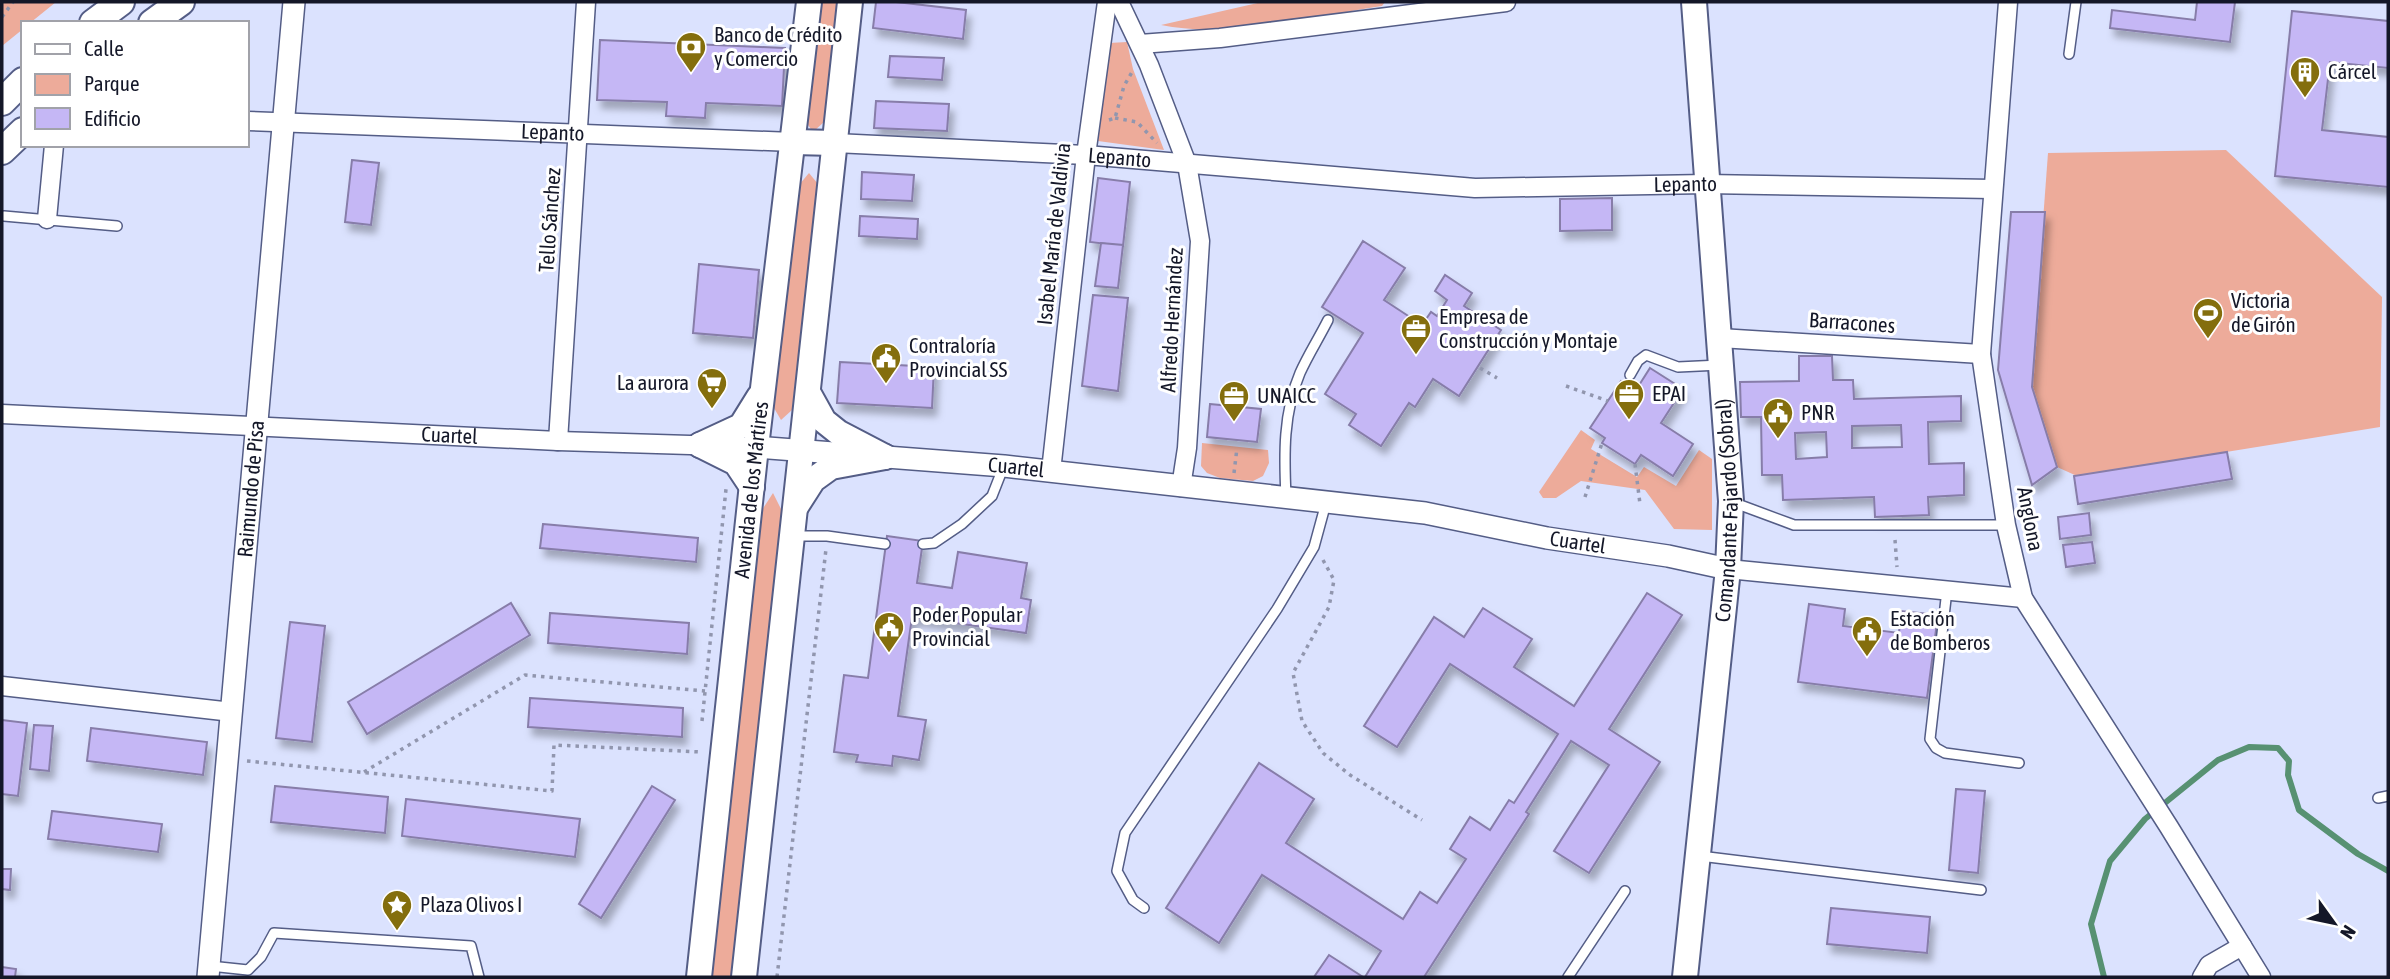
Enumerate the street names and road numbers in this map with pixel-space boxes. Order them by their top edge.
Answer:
street label: Lepanto [521,119,585,145]
street label: Isabel María de Valdivia [1031,142,1075,326]
street label: Lepanto [1087,142,1152,171]
street label: Tello Sánchez [533,166,565,273]
street label: Lepanto [1653,171,1717,196]
street label: Alfredo Hernández [1155,246,1187,393]
street label: Barracones [1808,307,1896,337]
street label: Comandante Fajardo (Sobral) [1709,398,1742,623]
street label: Avenida de los Mártires [729,400,772,579]
street label: Raimundo de Pisa [232,419,268,558]
street label: Cuartel [421,421,479,448]
street label: Cuartel [987,452,1046,481]
street label: Anglona [2013,485,2049,553]
street label: Cuartel [1548,526,1608,558]

